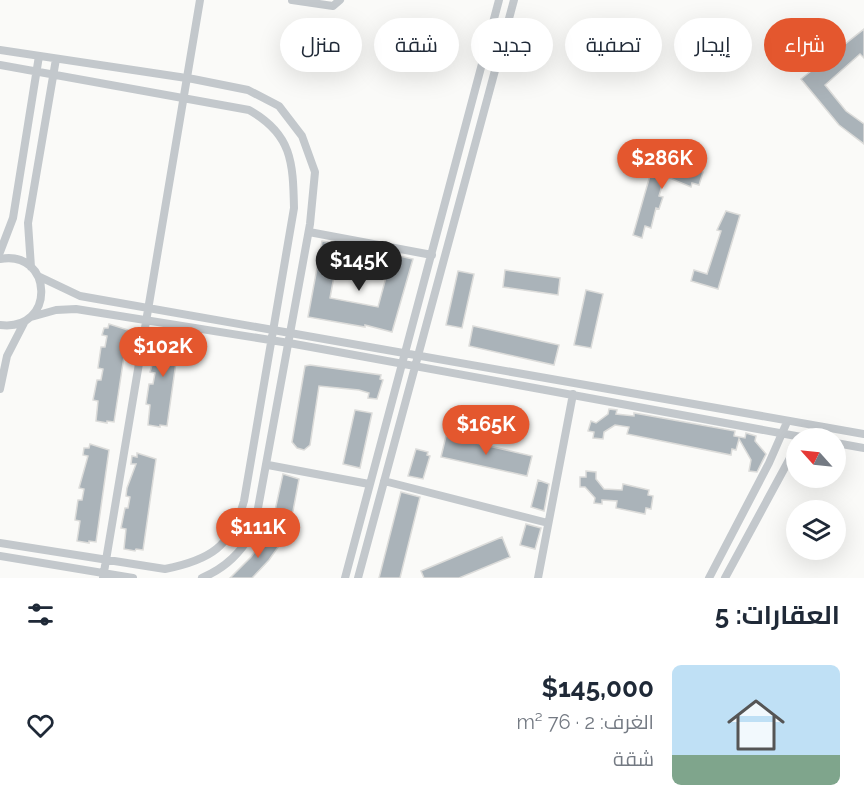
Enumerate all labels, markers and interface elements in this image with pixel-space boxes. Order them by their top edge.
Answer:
chip: منزل [280,18,362,72]
chip: شقة [374,18,459,72]
chip: جديد [471,18,553,72]
chip: تصفية [565,18,662,72]
chip: إيجار [674,18,752,72]
chip: شراء [764,18,846,72]
pin: $286K [620,139,704,190]
text: $286K [631,146,693,170]
pin: $145K [317,241,401,292]
text: $145K [330,248,388,272]
pin: $102K [121,327,205,378]
text: $102K [133,334,193,358]
pin: $165K [444,405,528,456]
text: $165K [456,412,516,436]
north arrow [786,428,846,488]
map controls [786,428,846,560]
button: layers [786,500,846,560]
pin: $111K [216,508,300,559]
text: $111K [230,515,286,539]
icon: filters [24,598,57,631]
text: العقارات: 5 [715,600,840,630]
text: $145,000 [541,673,654,703]
icon: home [720,689,792,761]
icon: heart [24,709,57,742]
text: الغرف: 2 · 76 m² [516,710,654,734]
text: شقة [613,747,654,771]

